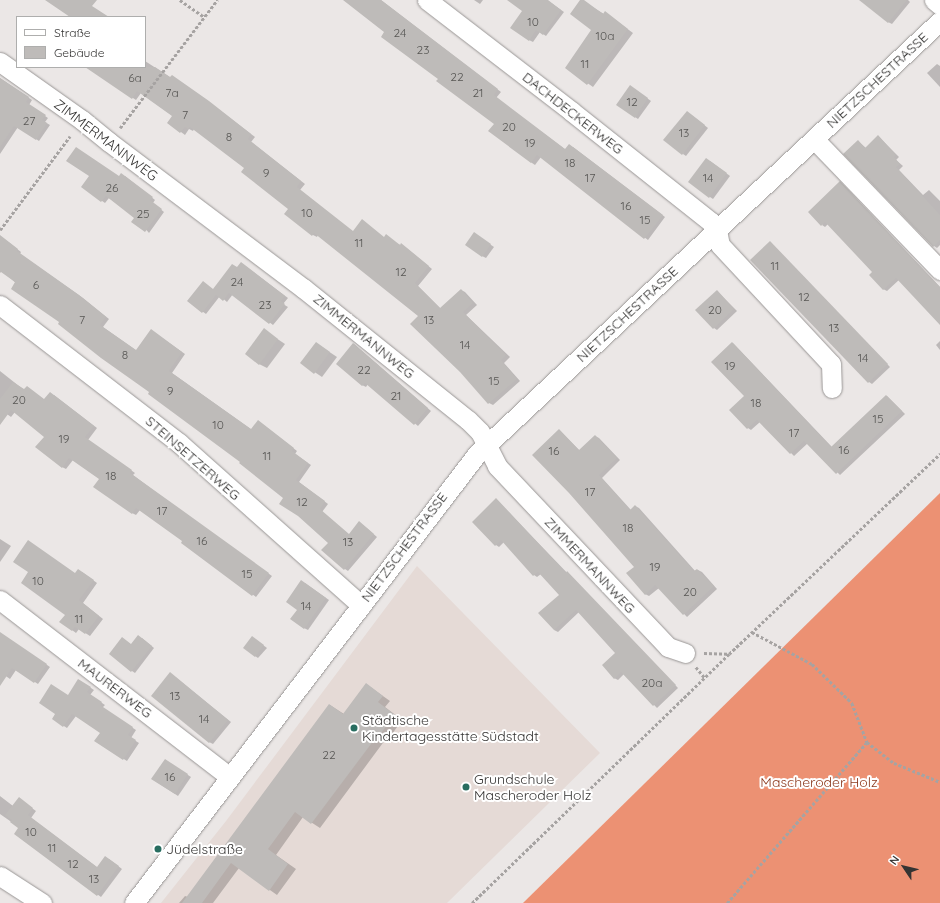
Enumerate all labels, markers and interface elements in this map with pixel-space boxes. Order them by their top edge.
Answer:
house number: 10 [527,15,539,29]
legend [16,16,146,68]
text: Straße [54,25,91,40]
house number: 24 [394,26,406,40]
house number: 10a [596,29,614,43]
street label: NIETZSCHESTRASSE [823,29,931,131]
house number: 23 [417,43,429,57]
text: Gebäude [54,45,104,60]
house number: 11 [581,57,589,71]
street label: DACHDECKERWEG [519,68,627,158]
house number: 22 [450,70,464,84]
house number: 6a [128,71,142,85]
house number: 7a [165,86,179,100]
house number: 21 [472,86,484,100]
house number: 12 [626,95,638,109]
street label: ZIMMERMANNWEG [51,96,161,184]
house number: 7 [182,108,188,122]
house number: 27 [23,114,35,128]
house number: 20 [502,120,516,134]
house number: 13 [679,126,689,140]
house number: 8 [226,130,232,144]
house number: 19 [524,136,536,150]
house number: 18 [565,156,575,170]
house number: 9 [263,166,269,180]
house number: 17 [585,171,595,185]
house number: 14 [703,171,713,185]
house number: 26 [105,181,119,195]
house number: 16 [621,199,631,213]
house number: 10 [301,206,313,220]
house number: 25 [136,207,150,221]
house number: 15 [640,213,650,227]
house number: 11 [355,236,363,250]
house number: 11 [771,259,779,273]
street label: NIETZSCHESTRASSE [573,263,681,365]
house number: 12 [395,265,407,279]
house number: 24 [231,275,243,289]
house number: 6 [33,278,39,292]
street label: ZIMMERMANNWEG [310,290,418,382]
house number: 12 [798,290,810,304]
house number: 23 [259,298,271,312]
house number: 20 [708,303,722,317]
house number: 7 [79,313,85,327]
house number: 13 [424,313,434,327]
house number: 13 [829,321,839,335]
house number: 14 [460,338,470,352]
house number: 8 [122,348,128,362]
house number: 14 [858,351,868,365]
house number: 19 [724,359,736,373]
house number: 22 [357,363,371,377]
house number: 15 [489,374,499,388]
house number: 9 [167,384,173,398]
house number: 21 [390,389,402,403]
house number: 20 [12,393,26,407]
house number: 18 [751,396,761,410]
street label: STEINSETZERWEG [142,412,244,504]
house number: 15 [873,412,883,426]
house number: 10 [212,418,224,432]
house number: 17 [789,426,799,440]
house number: 19 [58,432,70,446]
house number: 16 [839,443,849,457]
house number: 16 [549,444,559,458]
house number: 11 [263,449,271,463]
house number: 18 [106,469,116,483]
house number: 17 [585,485,595,499]
street label: NIETZSCHESTRASSE [357,489,451,605]
house number: 12 [296,495,308,509]
house number: 17 [157,504,167,518]
street label: ZIMMERMANNWEG [541,513,639,617]
house number: 18 [623,521,633,535]
house number: 16 [197,534,207,548]
house number: 13 [343,535,353,549]
house number: 19 [649,560,661,574]
house number: 15 [242,567,252,581]
house number: 10 [32,574,44,588]
house number: 20 [683,585,697,599]
house number: 14 [301,599,311,613]
house number: 11 [75,612,83,626]
street label: MAURERWEG [75,655,155,721]
house number: 20a [641,676,663,690]
house number: 13 [170,689,180,703]
house number: 14 [199,712,209,726]
place label: Städtische Kindertagesstätte Südstadt [362,712,539,744]
marker: Städtische Kindertagesstätte Südstadt [349,723,359,733]
house number: 22 [322,748,336,762]
house number: 16 [165,770,175,784]
place label: Grundschule Mascheroder Holz [474,771,591,804]
park label: Mascheroder Holz [760,774,878,790]
marker: Grundschule Mascheroder Holz [461,782,471,792]
house number: 10 [25,825,37,839]
house number: 11 [48,841,56,855]
place label: Jüdelstraße [166,841,243,857]
marker: Jüdelstraße [153,844,163,854]
north arrow [884,847,924,887]
text: N [886,853,902,867]
house number: 12 [67,857,79,871]
house number: 13 [89,872,99,886]

